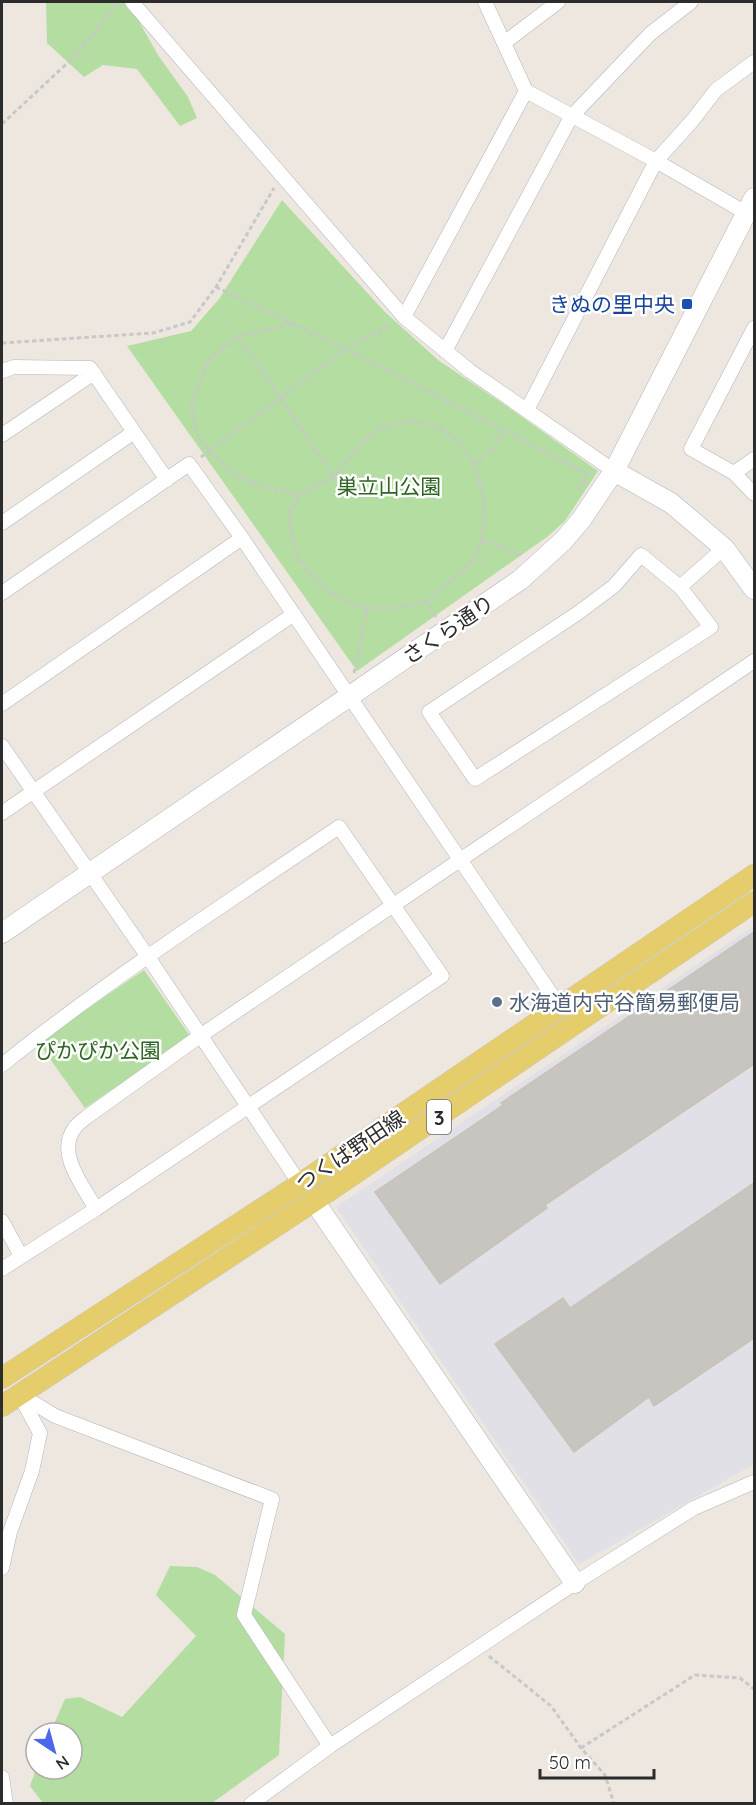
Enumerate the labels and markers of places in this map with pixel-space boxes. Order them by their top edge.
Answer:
place label: きぬの里中央 [549,291,675,317]
marker: きぬの里中央 [680,297,694,311]
place label: 水海道内守谷簡易郵便局 [509,989,740,1015]
marker: 水海道内守谷簡易郵便局 [490,995,504,1009]

